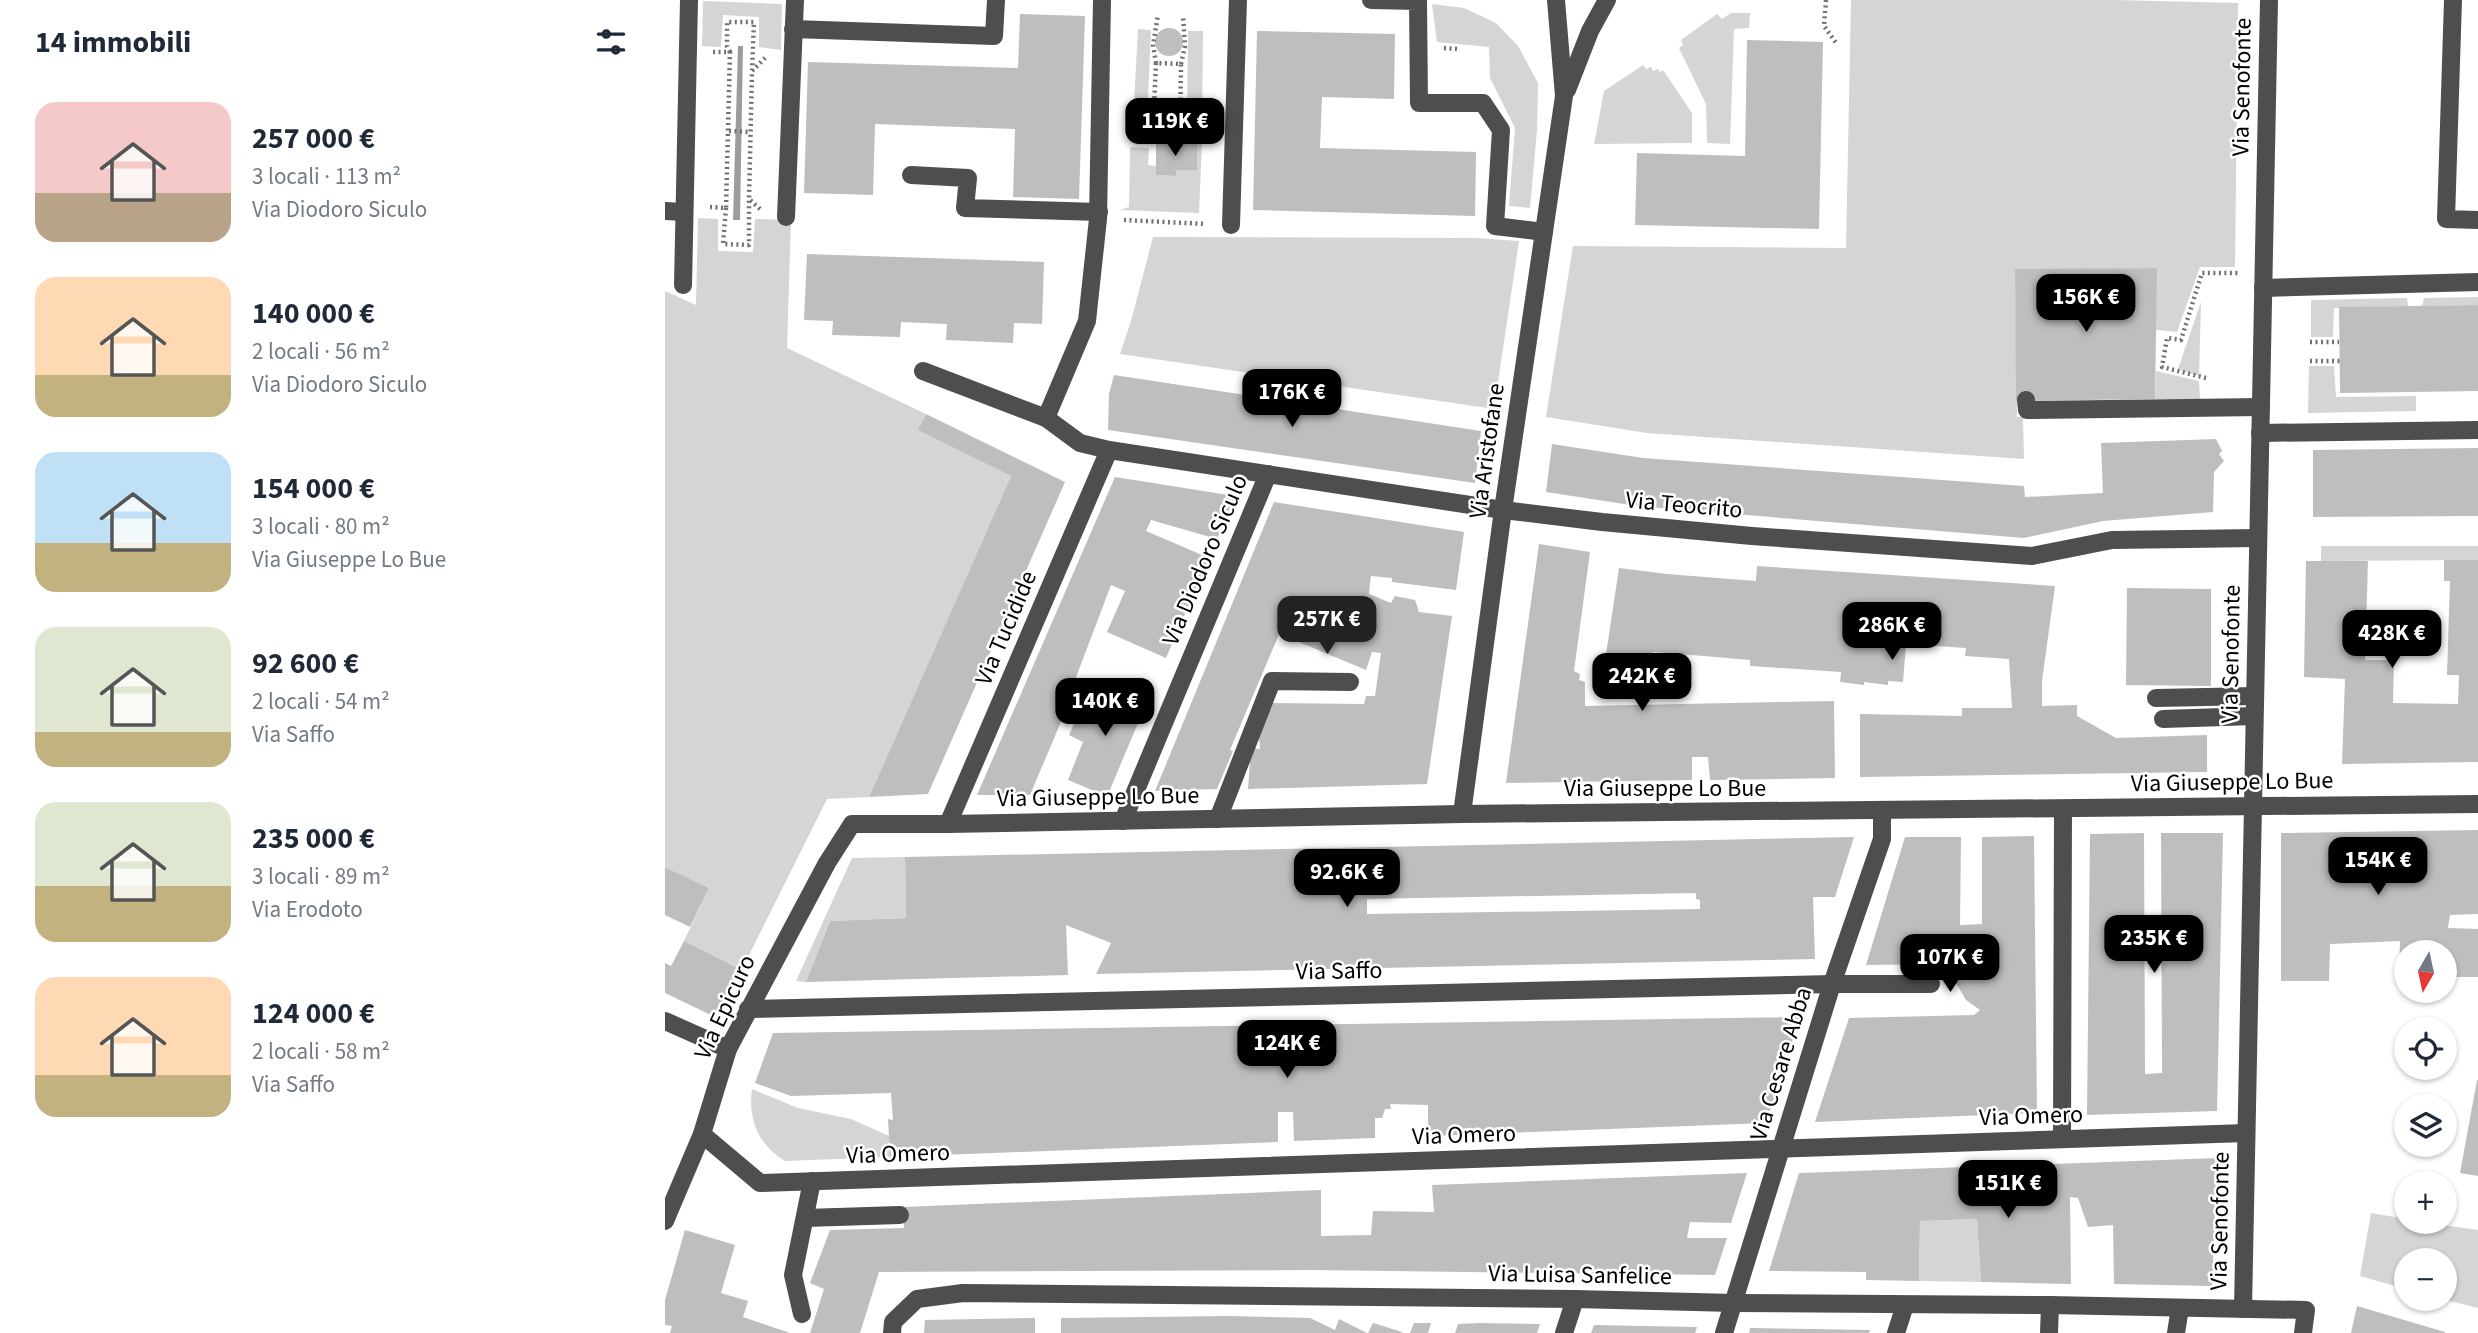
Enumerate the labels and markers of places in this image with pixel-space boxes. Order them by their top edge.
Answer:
pin: 119K € [1118,99,1232,158]
pin: 156K € [2029,274,2143,334]
pin: 176K € [1235,370,1349,429]
pin: 257K € [1270,596,1384,656]
pin: 286K € [1835,602,1949,662]
pin: 428K € [2335,610,2449,670]
pin: 242K € [1585,654,1699,713]
pin: 140K € [1048,678,1162,738]
pin: 154K € [2321,838,2435,897]
pin: 92.6K € [1282,850,1412,909]
pin: 235K € [2097,916,2211,975]
pin: 107K € [1893,934,2007,994]
pin: 124K € [1230,1020,1344,1080]
pin: 151K € [1951,1160,2065,1220]

